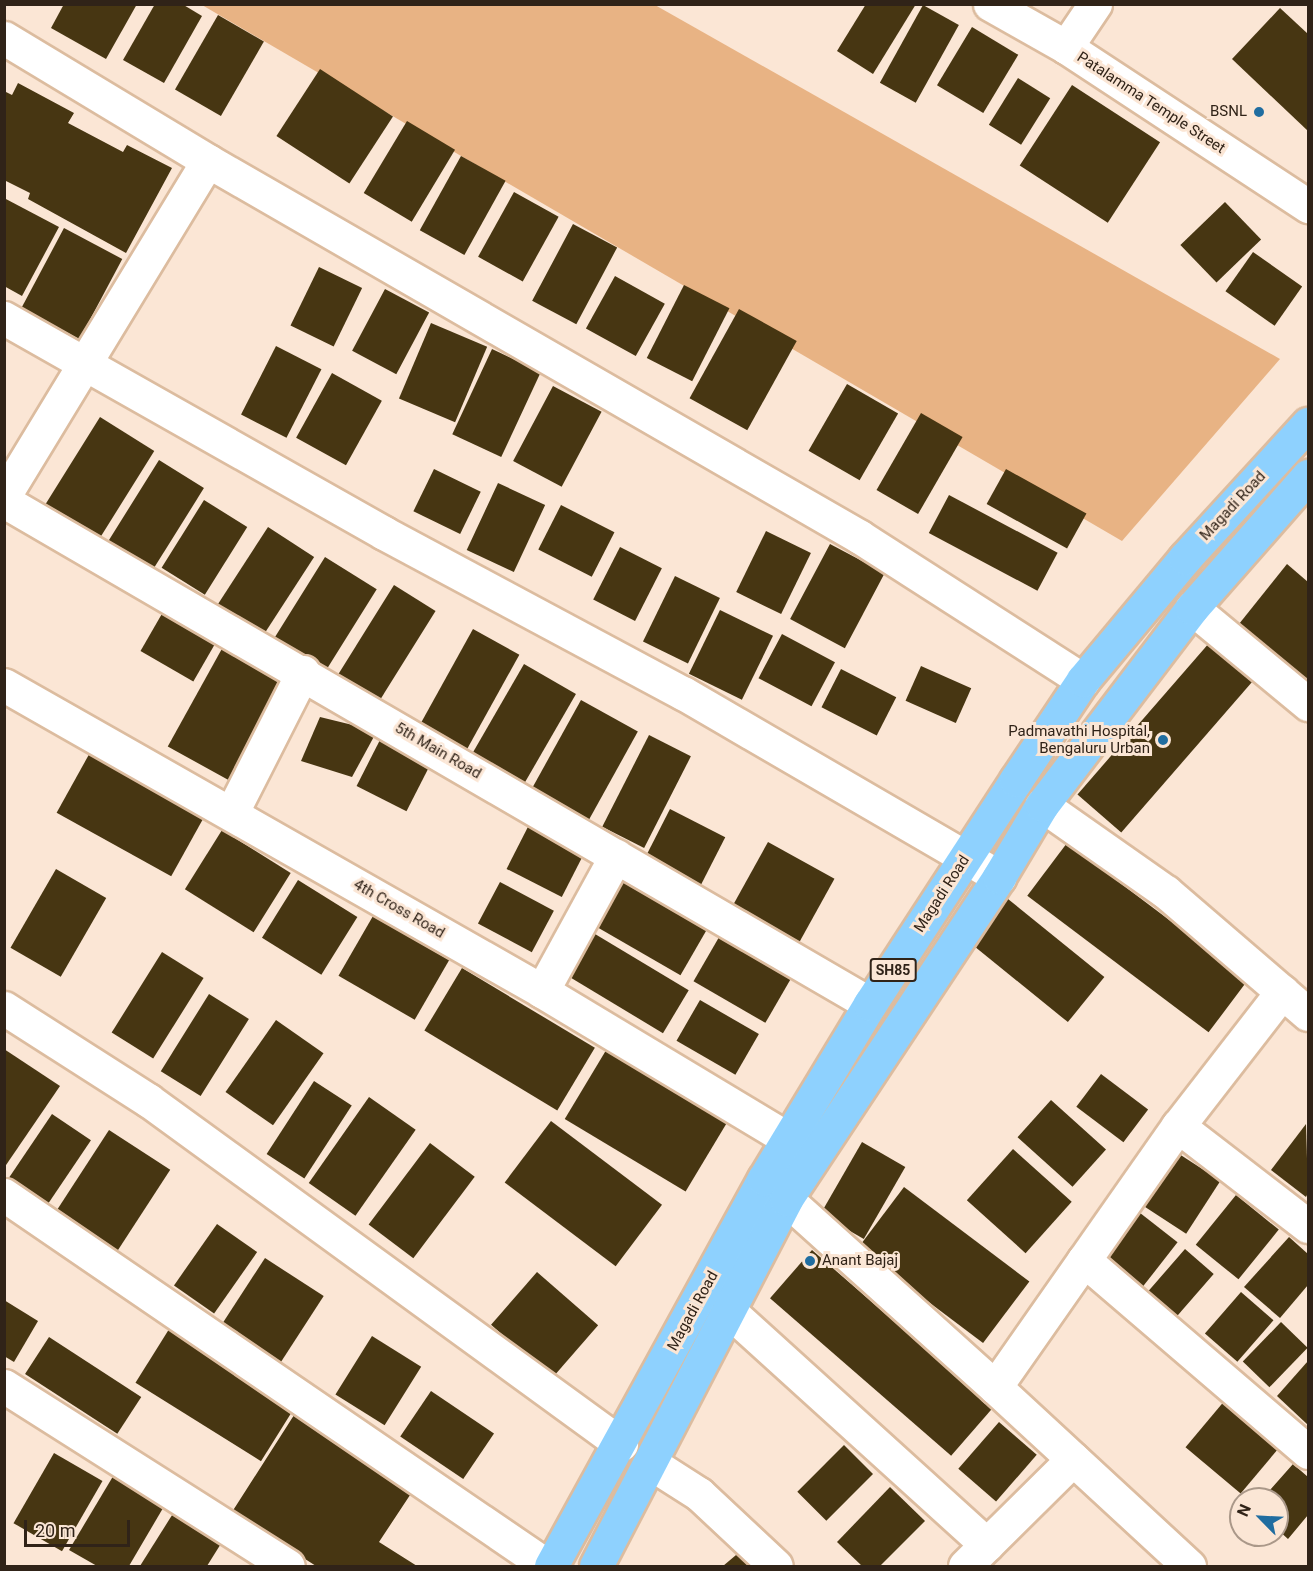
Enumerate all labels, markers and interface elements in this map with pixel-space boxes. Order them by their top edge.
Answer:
street label: Patalamma Temple Street [1073,48,1229,158]
place label: BSNL [1210,103,1247,121]
marker: BSNL [1252,105,1266,119]
street label: Magadi Road [1196,468,1270,544]
street label: 5th Main Road [392,719,484,783]
place label: Padmavathi Hospital, Bengaluru Urban [1008,722,1150,757]
marker: Padmavathi Hospital, Bengaluru Urban [1154,731,1172,749]
street label: Magadi Road [910,852,974,936]
street label: 4th Cross Road [350,876,448,942]
road number: SH85 [869,959,917,981]
place label: Anant Bajaj [822,1252,898,1270]
marker: Anant Bajaj [803,1254,817,1268]
street label: Magadi Road [664,1268,722,1354]
north arrow [1229,1487,1289,1547]
text: N [1233,1501,1255,1519]
scale bar [27,1508,134,1546]
text: 20 m [35,1520,75,1541]

